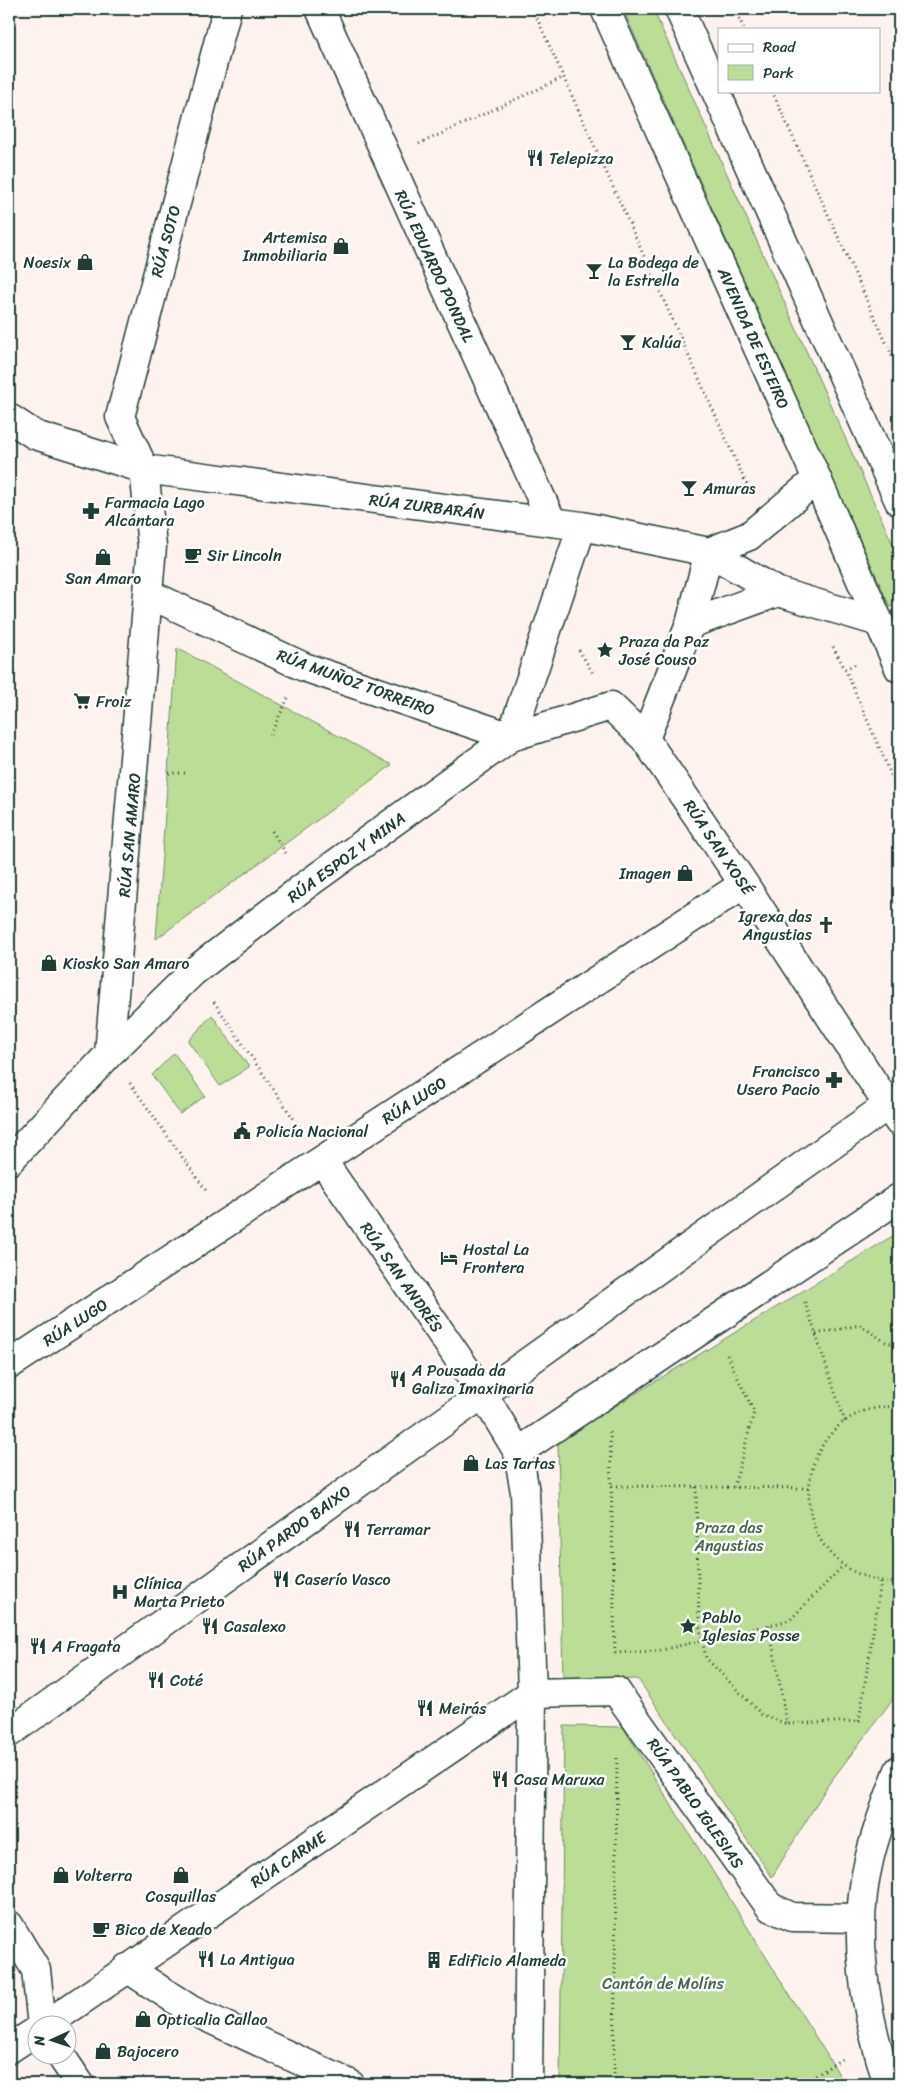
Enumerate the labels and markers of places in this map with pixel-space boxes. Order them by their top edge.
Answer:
place label: Telepizza [549,144,614,173]
restaurant icon: Telepizza [525,148,545,168]
place label: Artemisa Inmobiliaria [242,223,327,270]
shop icon: Artemisa Inmobiliaria [331,236,351,256]
place label: Noesix [24,248,72,277]
place label: La Bodega de la Estrella [608,248,699,295]
shop icon: Noesix [75,252,95,272]
bar icon: La Bodega de la Estrella [584,261,604,281]
place label: Kalúa [642,328,682,357]
bar icon: Kalúa [618,332,638,352]
place label: Amuras [702,474,756,503]
bar icon: Amuras [679,478,699,498]
place label: Farmacia Lago Alcántara [104,488,205,535]
pharmacy icon: Farmacia Lago Alcántara [81,501,101,521]
place label: Sir Lincoln [207,541,282,570]
cafe icon: Sir Lincoln [183,545,203,565]
shop icon: San Amaro [93,547,113,567]
place label: San Amaro [65,564,141,593]
place label: Praza da Paz José Couso [618,627,709,674]
place icon: Praza da Paz José Couso [595,640,615,660]
place label: Froiz [96,687,132,716]
supermarket icon: Froiz [72,691,92,711]
place label: Imagen [618,859,671,888]
shop icon: Imagen [675,863,695,883]
place label: Igrexa das Angustias [738,902,813,949]
church icon: Igrexa das Angustias [816,915,836,935]
place label: Kiosko San Amaro [63,949,190,978]
shop icon: Kiosko San Amaro [39,953,59,973]
place label: Francisco Usero Pacio [737,1057,820,1104]
pharmacy icon: Francisco Usero Pacio [824,1070,844,1090]
place label: Policía Nacional [256,1117,369,1146]
public building icon: Policía Nacional [232,1121,252,1141]
place label: Hostal La Frontera [463,1235,529,1282]
hotel icon: Hostal La Frontera [439,1248,459,1268]
place label: A Pousada da Galiza Imaxinaria [411,1356,535,1403]
restaurant icon: A Pousada da Galiza Imaxinaria [388,1369,408,1389]
place label: Las Tartas [485,1449,556,1478]
shop icon: Las Tartas [461,1453,481,1473]
place label: Terramar [366,1515,431,1544]
restaurant icon: Terramar [342,1519,362,1539]
place label: Caserío Vasco [295,1565,391,1594]
place label: Clínica Marta Prieto [134,1569,225,1616]
restaurant icon: Caserío Vasco [271,1569,291,1589]
hospital icon: Clínica Marta Prieto [110,1582,130,1602]
place label: Pablo Iglesias Posse [701,1603,800,1650]
place label: Casalexo [224,1612,286,1641]
restaurant icon: Casalexo [200,1616,220,1636]
place icon: Pablo Iglesias Posse [678,1616,698,1636]
place label: A Fragata [51,1632,121,1661]
restaurant icon: A Fragata [28,1636,48,1656]
place label: Coté [170,1666,203,1695]
restaurant icon: Coté [146,1670,166,1690]
place label: Meirás [439,1694,487,1723]
restaurant icon: Meirás [415,1698,435,1718]
place label: Casa Maruxa [514,1765,606,1794]
restaurant icon: Casa Maruxa [490,1769,510,1789]
place label: Volterra [75,1861,132,1890]
shop icon: Volterra [51,1865,71,1885]
shop icon: Cosquillas [171,1865,191,1885]
place label: Cosquillas [146,1882,217,1911]
place label: Bico de Xeado [115,1915,212,1944]
cafe icon: Bico de Xeado [91,1919,111,1939]
place label: La Antigua [220,1945,295,1974]
place label: Edificio Alameda [448,1946,566,1975]
restaurant icon: La Antigua [196,1949,216,1969]
building icon: Edificio Alameda [424,1950,444,1970]
place label: Opticalia Callao [157,2005,268,2034]
shop icon: Opticalia Callao [133,2009,153,2029]
place label: Bajocero [117,2037,179,2066]
shop icon: Bajocero [93,2041,113,2061]

